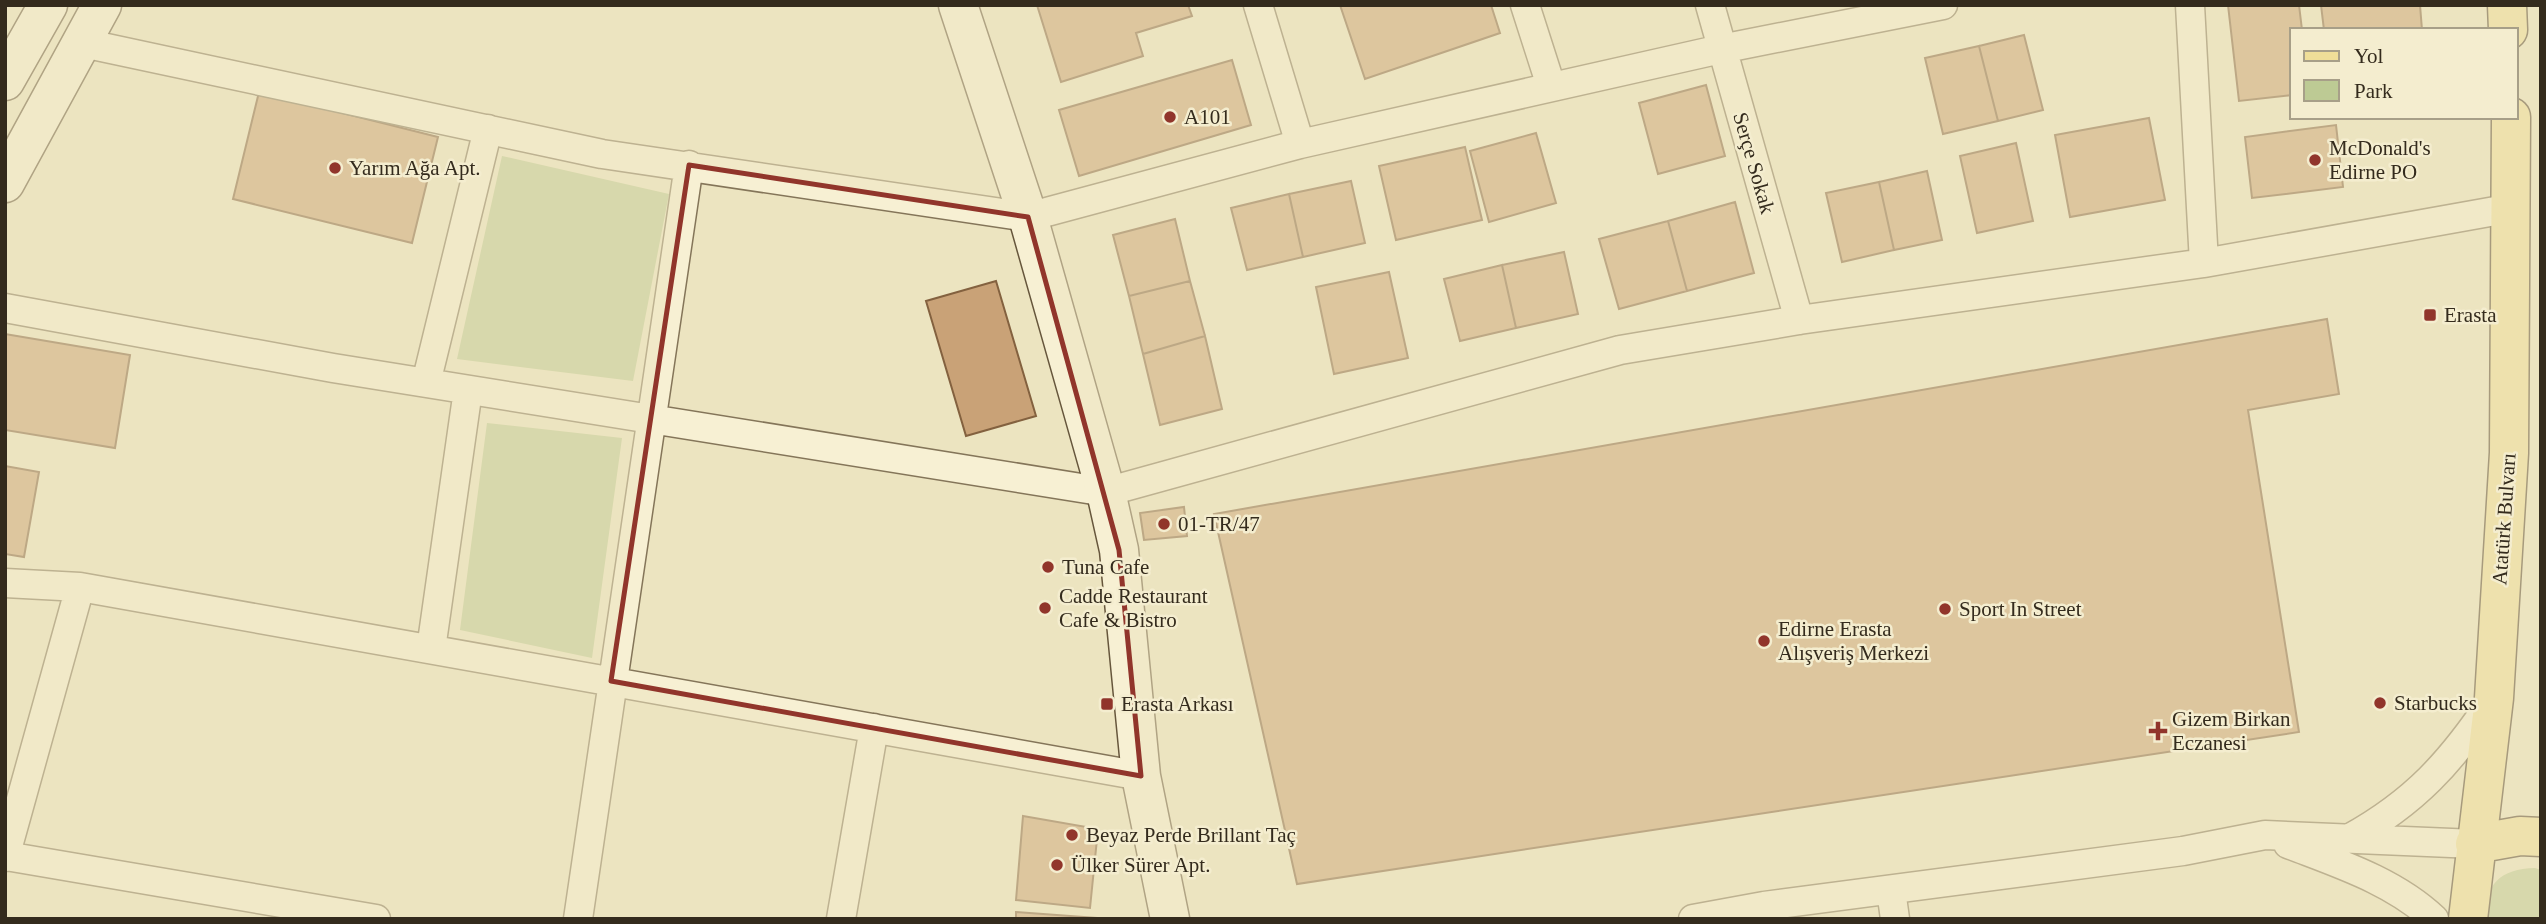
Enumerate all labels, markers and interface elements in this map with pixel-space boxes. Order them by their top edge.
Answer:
legend [2290,28,2518,119]
text: Yol [2354,44,2384,68]
text: Park [2354,79,2393,103]
place label: A101 [1184,105,1231,129]
marker: A101 [1162,109,1178,125]
street label: Serçe Sokak [1728,110,1780,217]
place label: McDonald's Edirne PO [2329,136,2431,184]
marker: McDonald's Edirne PO [2307,152,2323,168]
place label: Yarım Ağa Apt. [349,156,480,180]
marker: Yarım Ağa Apt. [327,160,343,176]
place label: Erasta [2444,303,2497,327]
marker: Erasta [2422,307,2438,323]
street label: Atatürk Bulvarı [2487,452,2521,586]
place label: 01-TR/47 [1178,512,1260,536]
marker: 01-TR/47 [1156,516,1172,532]
place label: Tuna Cafe [1062,555,1149,579]
marker: Tuna Cafe [1040,559,1056,575]
place label: Cadde Restaurant Cafe & Bistro [1059,584,1208,632]
place label: Sport In Street [1959,597,2082,621]
marker: Cadde Restaurant Cafe & Bistro [1037,600,1053,616]
marker: Sport In Street [1937,601,1953,617]
place label: Edirne Erasta Alışveriş Merkezi [1778,617,1929,665]
marker: Edirne Erasta Alışveriş Merkezi [1756,633,1772,649]
place label: Starbucks [2394,691,2477,715]
place label: Erasta Arkası [1121,692,1234,716]
marker: Starbucks [2372,695,2388,711]
marker: Erasta Arkası [1099,696,1115,712]
place label: Gizem Birkan Eczanesi [2172,707,2291,755]
marker: Gizem Birkan Eczanesi [2150,723,2166,739]
place label: Beyaz Perde Brillant Taç [1086,823,1296,847]
marker: Beyaz Perde Brillant Taç [1064,827,1080,843]
place label: Ülker Sürer Apt. [1071,853,1210,877]
marker: Ülker Sürer Apt. [1049,857,1065,873]

